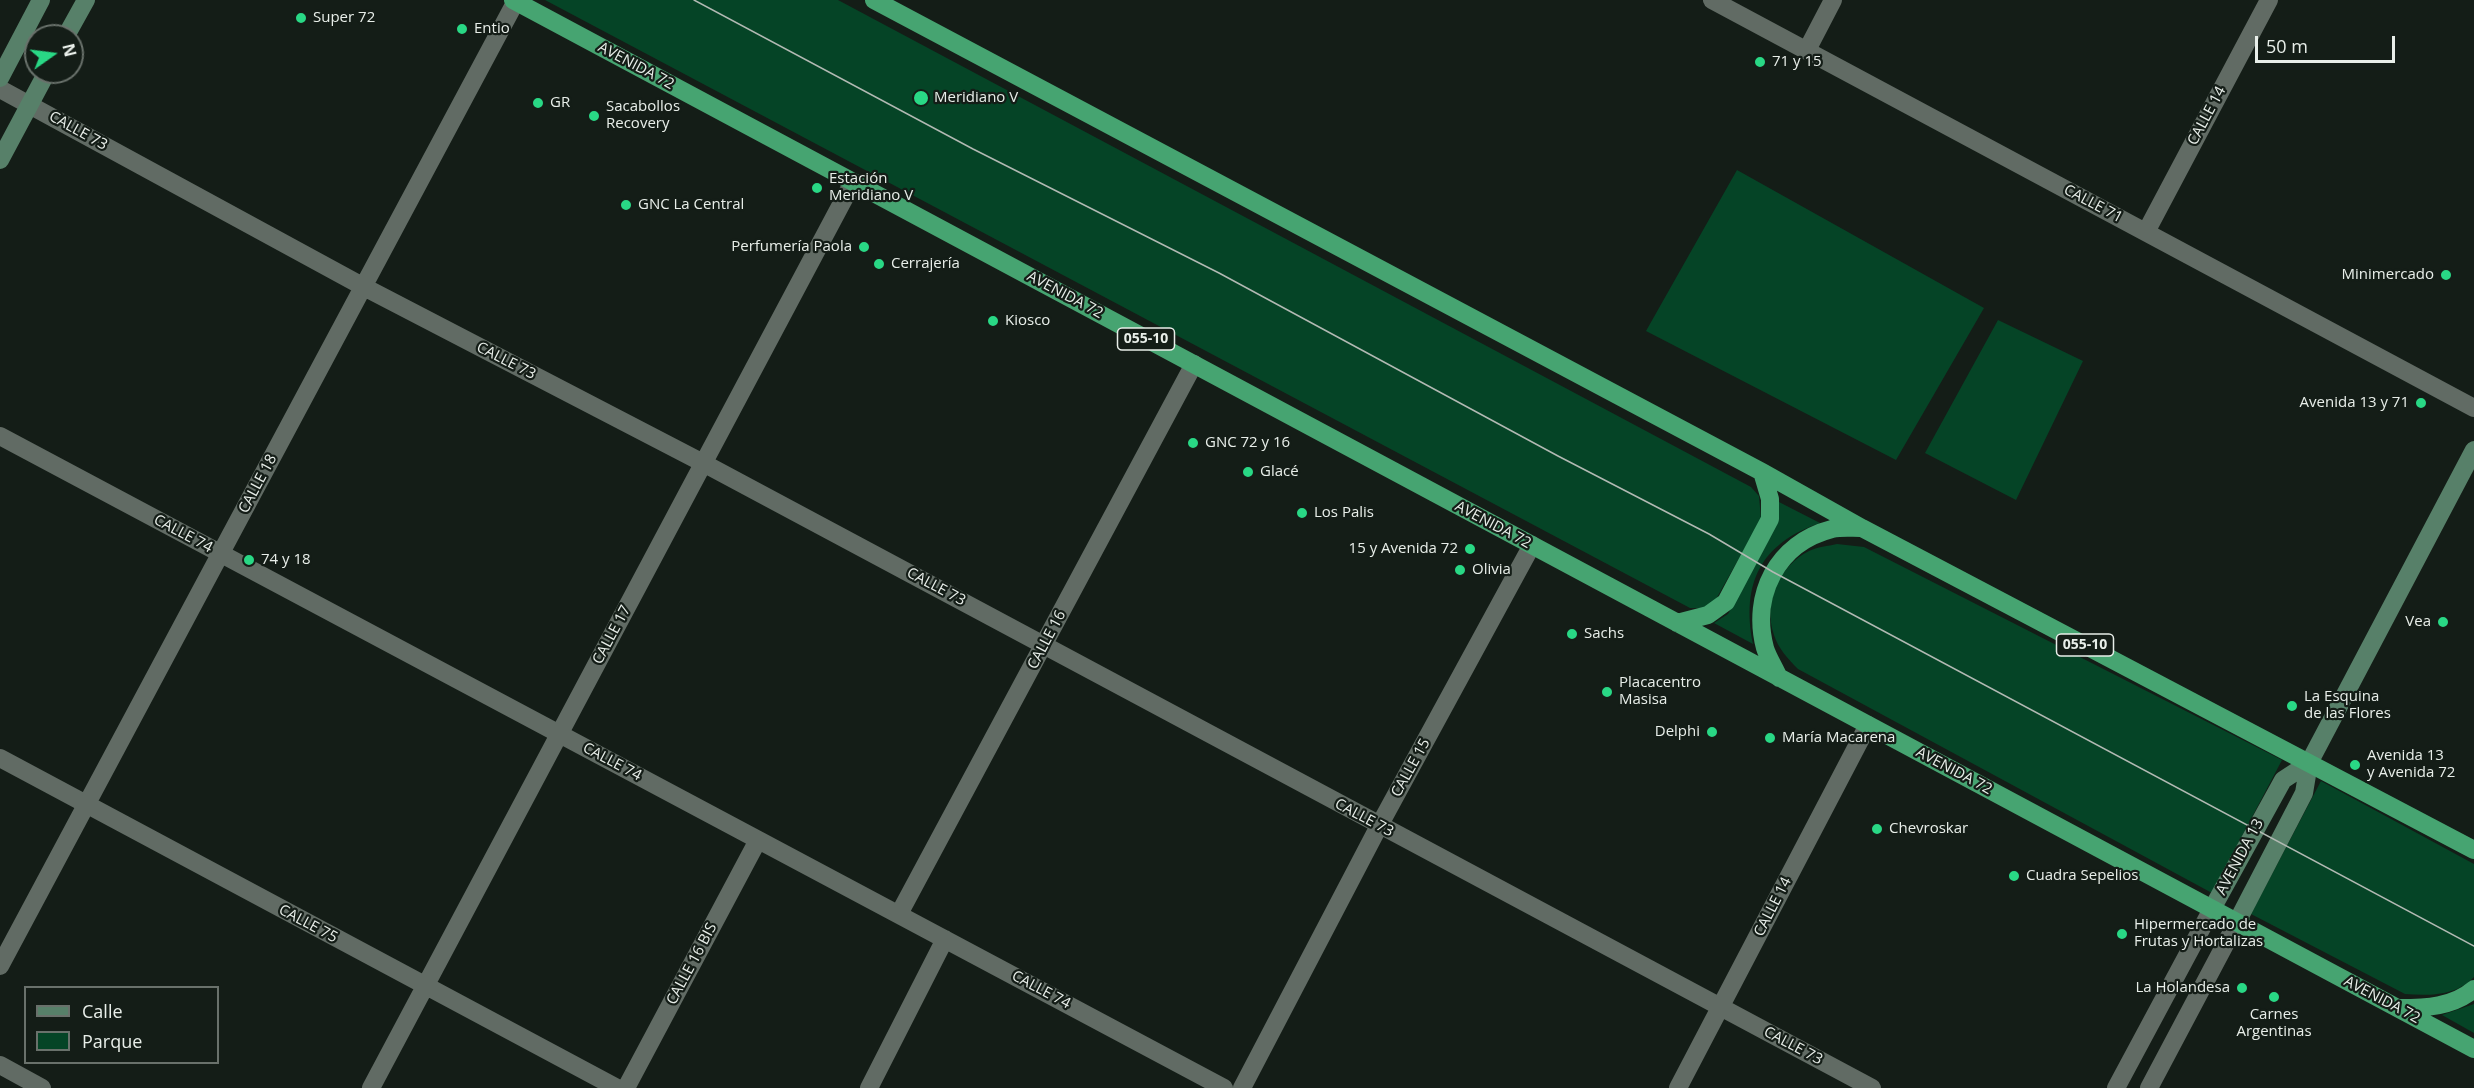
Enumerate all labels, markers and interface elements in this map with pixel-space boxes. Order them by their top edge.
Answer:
place label: Super 72 [313,9,375,27]
marker: Super 72 [294,11,308,25]
place label: Entio [474,20,510,38]
marker: Entio [455,22,469,36]
north arrow [24,24,84,84]
scale bar [2258,24,2398,62]
text: 50 m [2266,34,2308,58]
street label: AVENIDA 72 [595,38,677,94]
text: N [57,41,82,59]
place label: 71 y 15 [1772,53,1822,71]
marker: 71 y 15 [1753,55,1767,69]
street label: CALLE 14 [2184,84,2230,148]
marker: Meridiano V [912,89,930,107]
place label: Meridiano V [934,89,1018,107]
place label: GR [550,94,570,112]
marker: GR [531,96,545,110]
place label: Sacabollos Recovery [606,98,680,133]
street label: CALLE 73 [46,108,110,154]
marker: Sacabollos Recovery [587,109,601,123]
place label: Estación Meridiano V [829,170,913,205]
marker: Estación Meridiano V [810,181,824,195]
street label: CALLE 71 [2061,181,2125,227]
place label: GNC La Central [638,196,744,214]
marker: GNC La Central [619,198,633,212]
place label: Perfumería Paola [731,238,852,256]
marker: Perfumería Paola [857,240,871,254]
place label: Cerrajería [891,255,960,273]
marker: Cerrajería [872,257,886,271]
place label: Minimercado [2342,266,2434,284]
street label: AVENIDA 72 [1024,267,1106,323]
marker: Minimercado [2439,268,2453,282]
place label: Kiosco [1005,312,1050,330]
marker: Kiosco [986,314,1000,328]
road number: 055-10 [1118,328,1174,350]
street label: CALLE 73 [473,338,539,384]
place label: Avenida 13 y 71 [2300,394,2409,412]
marker: Avenida 13 y 71 [2414,396,2428,410]
place label: GNC 72 y 16 [1205,434,1290,452]
marker: GNC 72 y 16 [1186,436,1200,450]
street label: CALLE 18 [235,452,281,516]
place label: Glacé [1260,463,1299,481]
marker: Glacé [1241,465,1255,479]
street label: AVENIDA 72 [1452,497,1534,553]
place label: Los Palis [1314,504,1374,522]
marker: Los Palis [1295,506,1309,520]
street label: CALLE 74 [151,511,215,557]
place label: 15 y Avenida 72 [1349,540,1458,558]
marker: 15 y Avenida 72 [1463,542,1477,556]
place label: 74 y 18 [261,551,311,569]
marker: 74 y 18 [242,553,256,567]
place label: Olivia [1472,561,1511,579]
marker: Olivia [1453,563,1467,577]
street label: CALLE 73 [904,564,968,610]
street label: CALLE 17 [589,603,635,667]
street label: CALLE 16 [1024,608,1070,672]
place label: Vea [2405,613,2431,631]
marker: Vea [2436,615,2450,629]
place label: Sachs [1584,625,1624,643]
marker: Sachs [1565,627,1579,641]
road number: 055-10 [2056,634,2114,656]
place label: Placacentro Masisa [1619,674,1701,709]
marker: Placacentro Masisa [1600,685,1614,699]
place label: La Esquina de las Flores [2304,688,2391,723]
marker: La Esquina de las Flores [2285,699,2299,713]
place label: Delphi [1655,723,1700,741]
marker: Delphi [1705,725,1719,739]
place label: María Macarena [1782,729,1895,747]
marker: María Macarena [1763,731,1777,745]
street label: CALLE 15 [1388,736,1434,800]
street label: CALLE 74 [580,739,644,785]
street label: AVENIDA 72 [1913,743,1995,799]
place label: Avenida 13 y Avenida 72 [2367,747,2455,782]
marker: Avenida 13 y Avenida 72 [2348,758,2362,772]
street label: CALLE 73 [1332,795,1396,841]
street label: AVENIDA 13 [2212,816,2268,898]
place label: Chevroskar [1889,820,1968,838]
marker: Chevroskar [1870,822,1884,836]
place label: Cuadra Sepelios [2026,867,2139,885]
marker: Cuadra Sepelios [2007,869,2021,883]
street label: CALLE 14 [1750,874,1796,940]
street label: CALLE 75 [276,901,340,947]
place label: Hipermercado de Frutas y Hortalizas [2134,916,2263,951]
street label: CALLE 16 BIS [663,920,721,1008]
marker: Hipermercado de Frutas y Hortalizas [2115,927,2129,941]
street label: CALLE 74 [1009,967,1073,1013]
street label: AVENIDA 72 [2341,972,2423,1028]
place label: La Holandesa [2135,979,2230,997]
marker: La Holandesa [2235,981,2249,995]
legend [24,986,219,1064]
marker: Carnes Argentinas [2267,990,2281,1004]
text: Calle [82,999,123,1023]
place label: Carnes Argentinas [2236,1006,2312,1041]
street label: CALLE 73 [1761,1023,1825,1069]
text: Parque [82,1029,142,1053]

